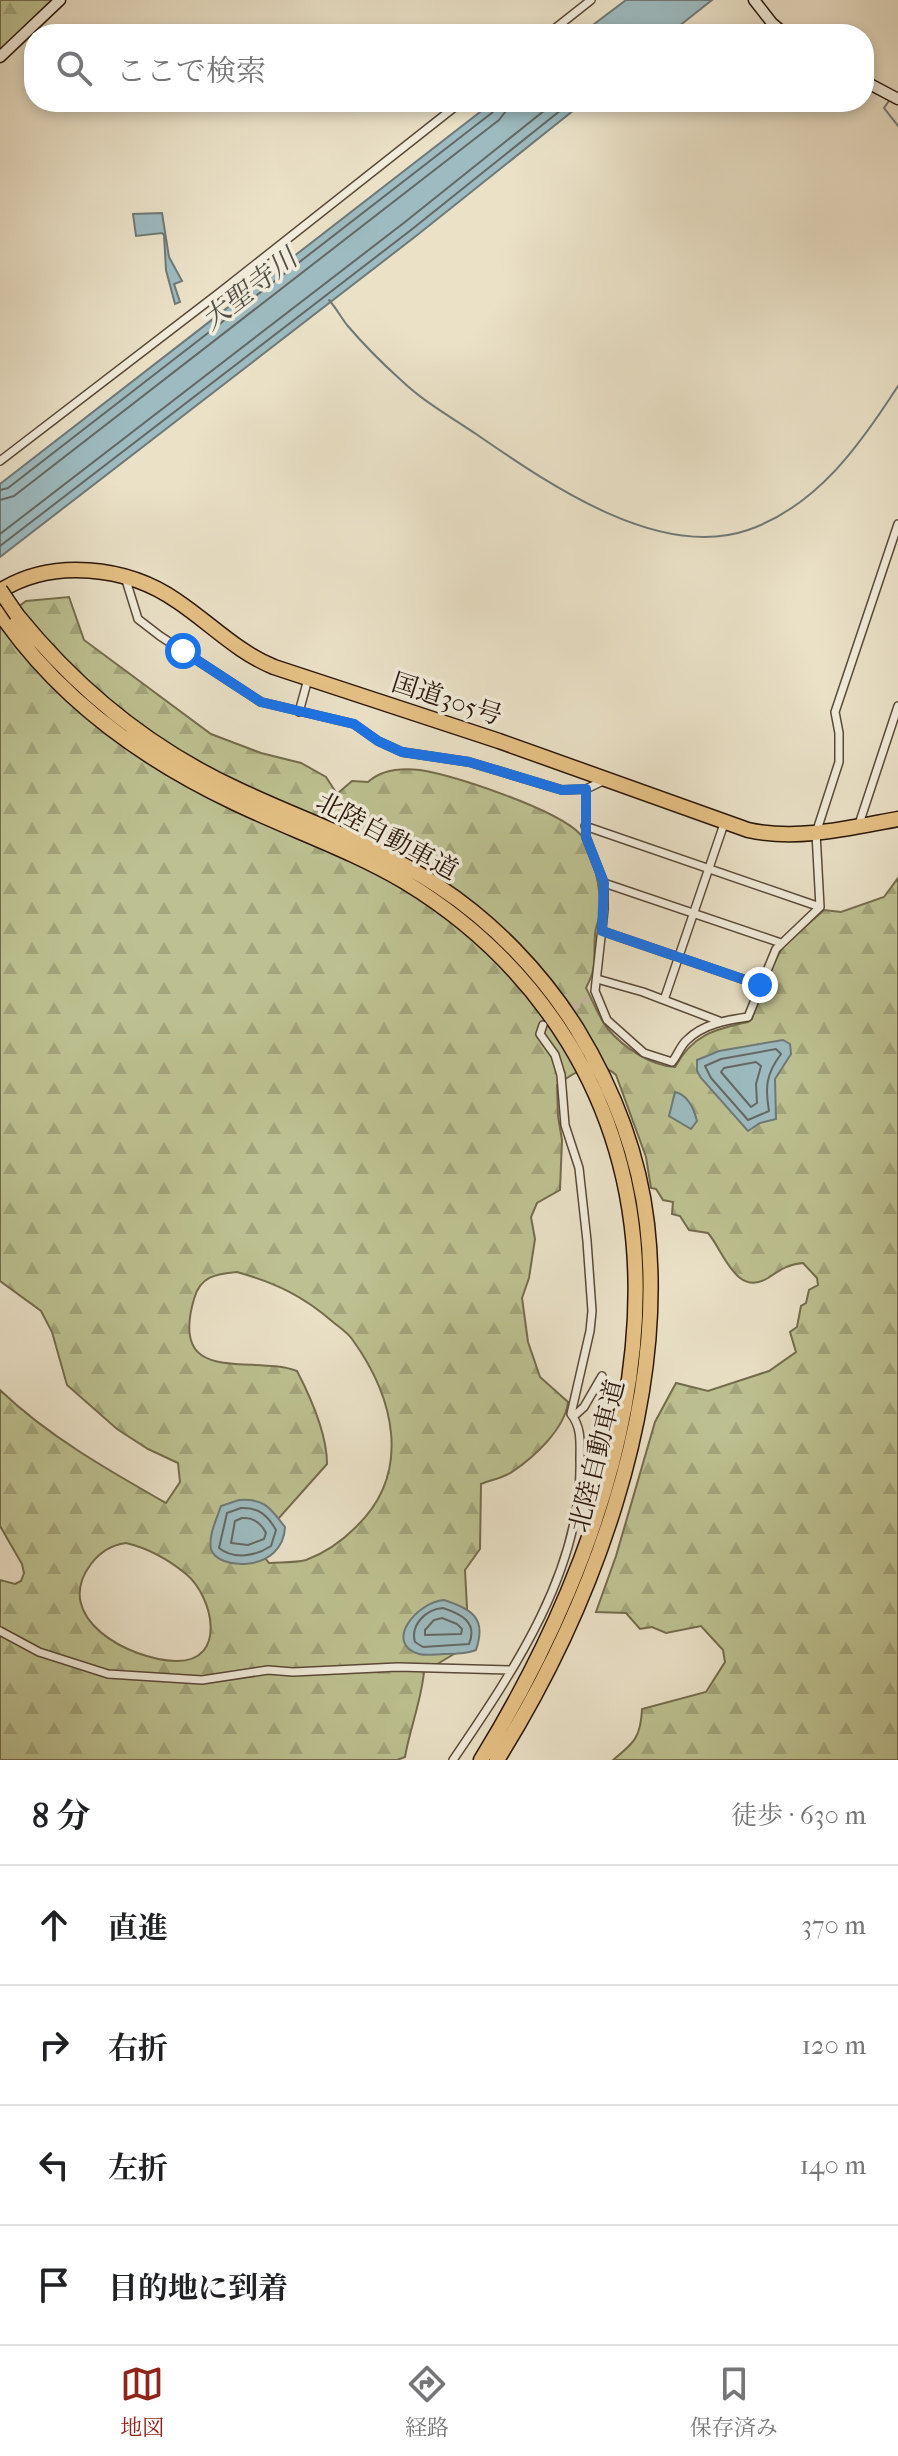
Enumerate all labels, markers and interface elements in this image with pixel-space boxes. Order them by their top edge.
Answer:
search box [24,24,874,112]
icon: search [52,46,96,90]
text: ここで検索 [116,54,266,89]
water label: 大聖寺川 [195,240,306,336]
route start [165,633,201,669]
street label: 国道305号 [388,667,506,731]
street label: 北陸自動車道 [311,786,463,886]
route end [742,967,778,1003]
street label: 北陸自動車道 [563,1377,631,1535]
text: 8 分 [32,1796,90,1836]
text: 徒歩 · 630 m [731,1800,866,1831]
icon: ahead [32,1903,76,1947]
text: 370 m [801,1910,866,1941]
text: 直進 [108,1911,168,1946]
icon: right [32,2023,76,2067]
text: 120 m [802,2030,866,2061]
text: 右折 [108,2031,168,2066]
icon: left [32,2143,76,2187]
text: 140 m [800,2150,866,2181]
text: 左折 [108,2151,168,2186]
icon: arrive [32,2263,76,2307]
text: 目的地に到着 [108,2271,288,2306]
tab: 地図 [120,2362,164,2441]
tab: 経路 [405,2362,449,2441]
tab: 保存済み [690,2362,778,2441]

